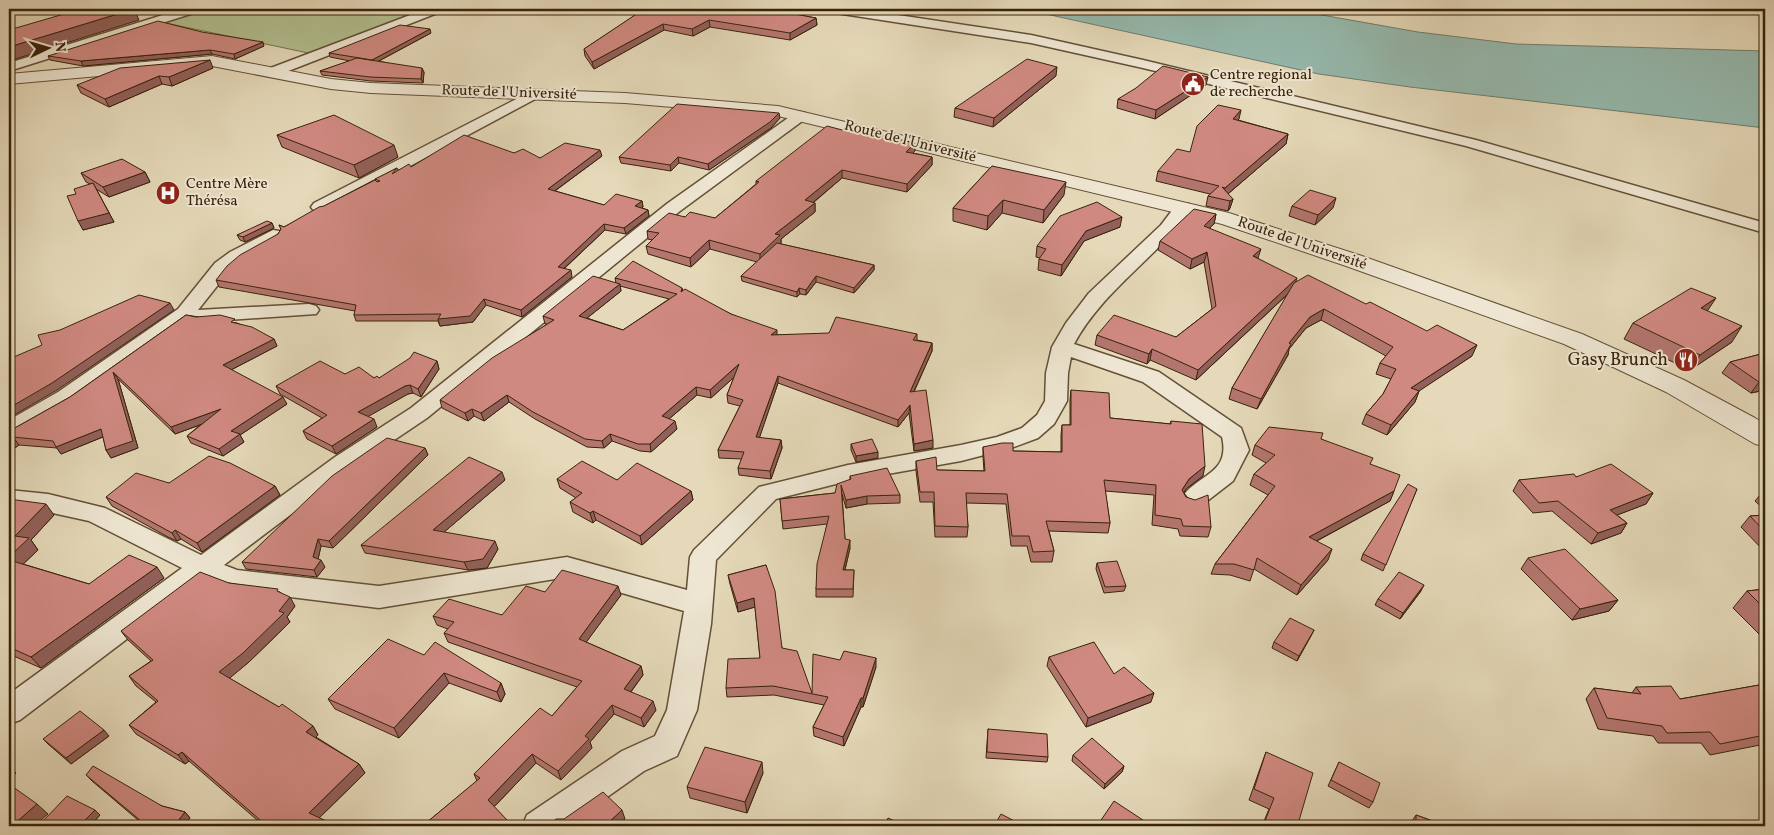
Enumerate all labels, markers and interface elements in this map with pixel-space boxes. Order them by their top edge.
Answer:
north arrow [22,22,72,72]
text: N [50,41,69,53]
place label: Centre regional de recherche [1210,65,1312,103]
public building icon: Centre regional de recherche [1180,71,1206,97]
street label: Route de l'Université [441,80,577,106]
street label: Route de l'Université [842,115,978,169]
place label: Centre Mère Thérésa [186,174,268,212]
hospital icon: Centre Mère Thérésa [155,180,181,206]
street label: Route de l'Université [1234,212,1370,276]
restaurant icon: Gasy Brunch [1673,347,1699,373]
place label: Gasy Brunch [1568,348,1668,373]

